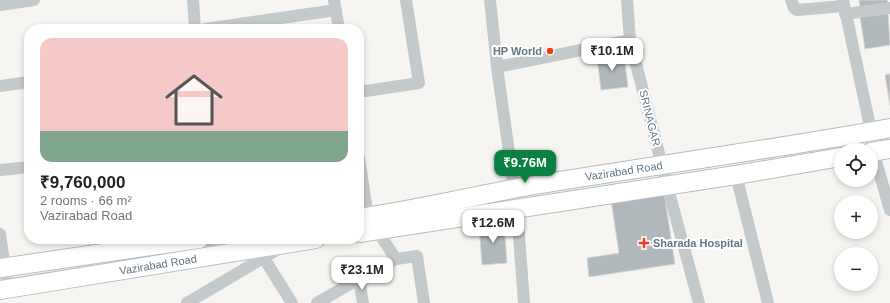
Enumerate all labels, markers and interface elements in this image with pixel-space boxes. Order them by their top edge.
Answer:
pin: ₹10.1M [579,38,645,72]
text: ₹10.1M [590,43,634,58]
place label: HP World [493,45,542,57]
marker: HP World [545,46,555,56]
icon: home [158,64,230,136]
street label: SRINAGAR [637,89,663,147]
map controls [834,143,878,291]
button: locate [834,143,878,187]
pin: ₹9.76M [492,150,558,184]
text: ₹9.76M [503,155,547,170]
street label: Vazirabad Road [584,159,663,183]
text: ₹9,760,000 [40,173,125,192]
text: 2 rooms · 66 m² [40,193,132,208]
button: + [834,195,878,239]
text: Vazirabad Road [40,208,132,223]
pin: ₹12.6M [460,210,526,244]
text: ₹12.6M [471,215,515,230]
marker: Sharada Hospital [638,237,650,249]
place label: Sharada Hospital [653,237,743,249]
button: − [834,247,878,291]
street label: Vazirabad Road [118,252,197,277]
pin: ₹23.1M [329,257,395,291]
text: ₹23.1M [340,262,384,277]

